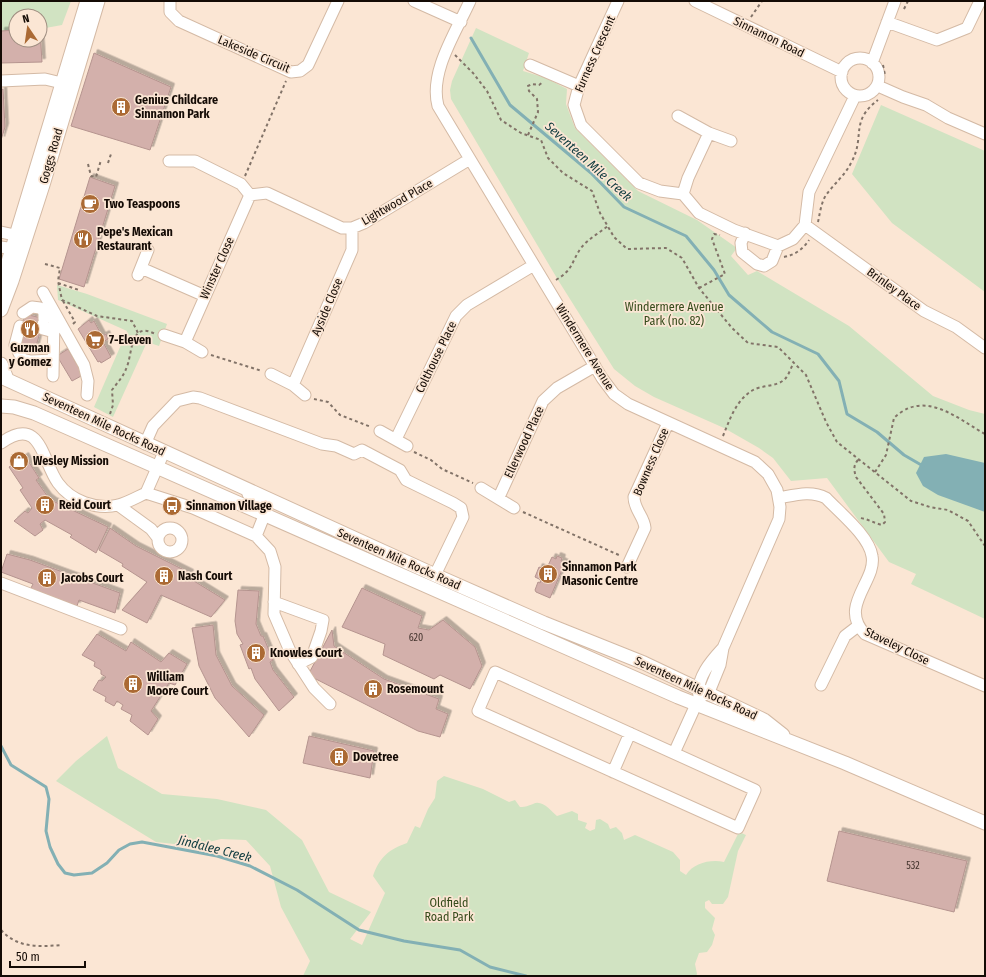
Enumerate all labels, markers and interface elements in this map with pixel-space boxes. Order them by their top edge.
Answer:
north arrow [8,8,48,48]
text: N [21,12,31,26]
street label: Furness Crescent [572,13,618,94]
street label: Sinnamon Road [731,14,807,60]
street label: Lakeside Circuit [216,32,292,76]
place label: Genius Childcare Sinnamon Park [135,93,218,121]
building icon: Genius Childcare Sinnamon Park [110,96,132,118]
water label: Seventeen Mile Creek [542,118,635,205]
street label: Goggs Road [36,127,66,185]
street label: Lightwood Place [359,176,435,228]
cafe icon: Two Teaspoons [79,193,101,215]
place label: Two Teaspoons [104,197,181,211]
place label: Pepe's Mexican Restaurant [97,225,173,253]
restaurant icon: Pepe's Mexican Restaurant [72,228,94,250]
street label: Winster Close [197,235,237,301]
street label: Brinley Place [864,265,924,313]
street label: Ayside Close [309,276,345,338]
park label: Windermere Avenue Park (no. 82) [625,300,723,328]
street label: Windermere Avenue [553,301,617,393]
restaurant icon: Guzman y Gomez [19,318,41,340]
street label: Colthouse Place [413,319,459,395]
supermarket icon: 7-Eleven [84,329,106,351]
place label: 7-Eleven [109,333,151,347]
place label: Guzman y Gomez [8,341,51,369]
street label: Seventeen Mile Rocks Road [40,389,168,459]
street label: Ellerwood Place [501,404,547,480]
street label: Bowness Close [630,426,672,498]
shop icon: Wesley Mission [8,450,30,472]
place label: Wesley Mission [33,454,109,468]
building icon: Reid Court [34,494,56,516]
bus stop icon: Sinnamon Village [161,495,183,517]
place label: Reid Court [59,498,112,512]
place label: Sinnamon Village [186,499,272,513]
street label: Seventeen Mile Rocks Road [335,525,463,593]
place label: Sinnamon Park Masonic Centre [562,560,638,588]
building icon: Sinnamon Park Masonic Centre [537,563,559,585]
building icon: Nash Court [153,565,175,587]
building icon: Jacobs Court [36,567,58,589]
place label: Nash Court [178,569,233,583]
place label: Jacobs Court [60,571,124,585]
street label: Staveley Close [862,624,932,668]
house number: 620 [409,632,423,644]
building icon: Knowles Court [245,642,267,664]
place label: Knowles Court [270,646,343,660]
street label: Seventeen Mile Rocks Road [632,653,760,723]
place label: William Moore Court [147,670,209,698]
building icon: William Moore Court [122,673,144,695]
building icon: Rosemount [362,678,384,700]
place label: Rosemount [387,682,444,696]
building icon: Dovetree [328,746,350,768]
place label: Dovetree [353,750,399,764]
water label: Jindalee Creek [176,832,254,865]
house number: 532 [906,860,920,872]
park label: Oldfield Road Park [424,896,474,924]
scale bar [10,943,85,969]
text: 50 m [16,950,40,964]

